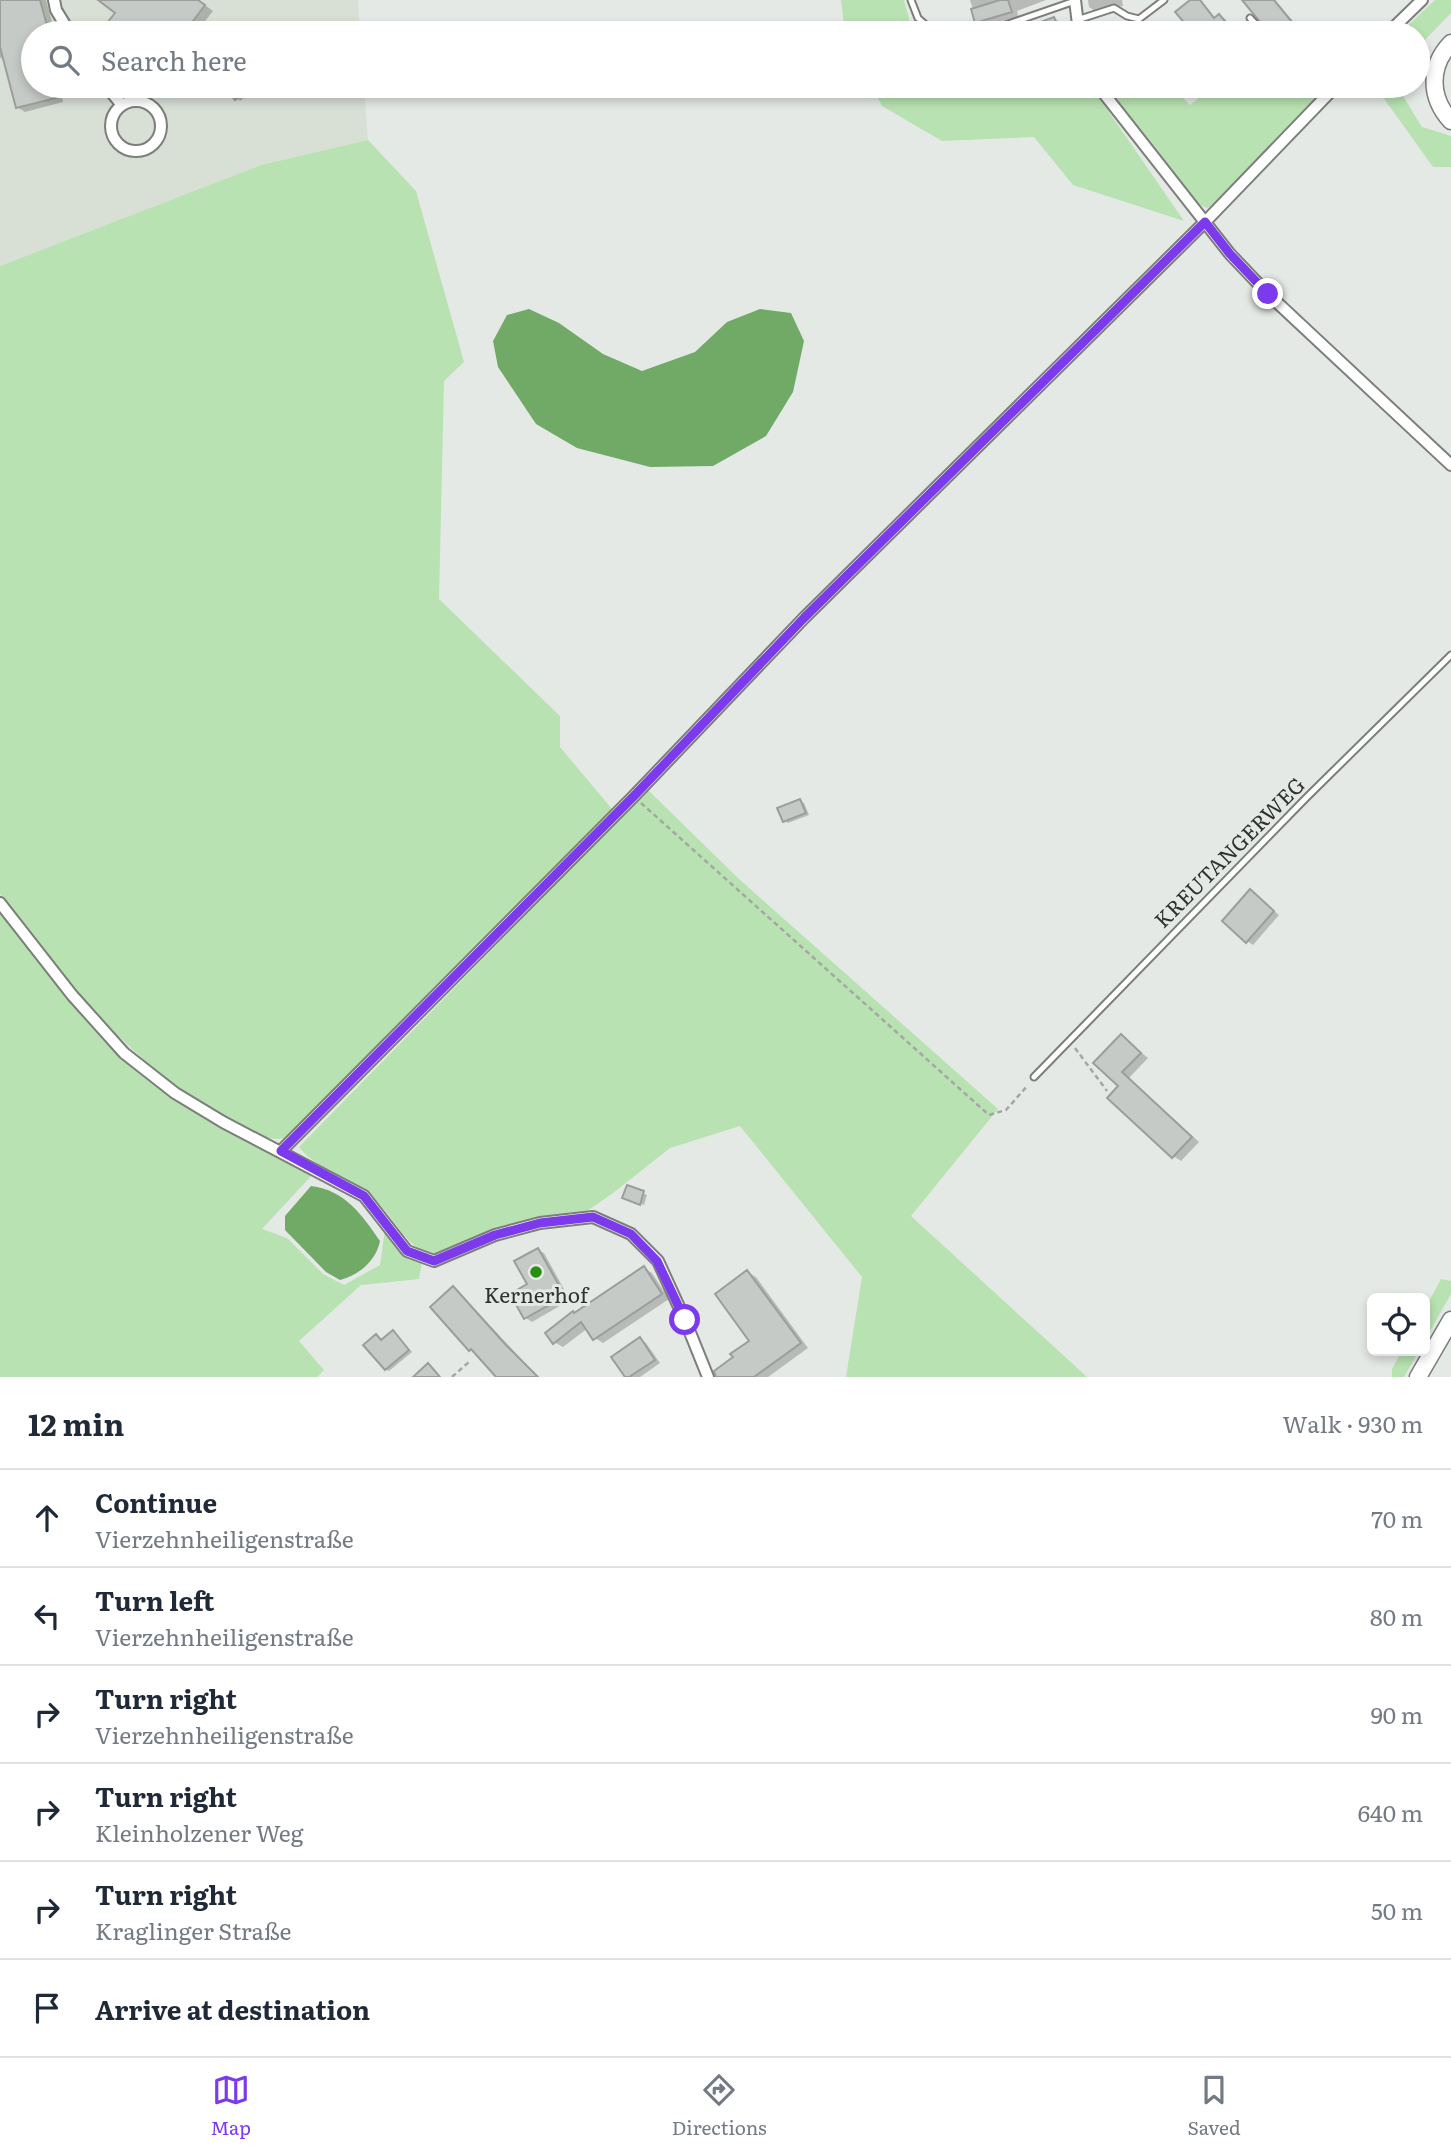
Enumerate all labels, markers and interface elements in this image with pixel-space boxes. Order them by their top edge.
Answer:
search box [21,21,1430,98]
text: Search here [101,40,247,79]
icon: search [45,41,83,79]
route end [1252,278,1283,309]
street label: KREUTANGERWEG [1146,769,1311,934]
marker: Kernerhof [528,1264,544,1280]
place label: Kernerhof [484,1278,590,1309]
map controls [1367,1293,1430,1356]
button: locate [1367,1293,1430,1356]
route start [669,1304,700,1335]
text: 12 min [28,1401,124,1445]
text: Walk · 930 m [1283,1406,1423,1440]
text: Continue [95,1482,217,1521]
icon: ahead [28,1499,66,1537]
text: 70 m [1371,1501,1423,1535]
text: Vierzehnheiligenstraße [95,1521,354,1555]
text: Turn left [95,1580,214,1619]
icon: left [28,1597,66,1635]
text: 80 m [1370,1599,1423,1633]
text: Vierzehnheiligenstraße [95,1619,354,1653]
text: Turn right [95,1678,237,1717]
icon: right [28,1695,66,1733]
text: 90 m [1371,1697,1423,1731]
text: Vierzehnheiligenstraße [95,1717,354,1751]
text: Turn right [95,1776,237,1815]
icon: right [28,1793,66,1831]
text: 640 m [1358,1795,1423,1829]
text: Kleinholzener Weg [95,1815,304,1849]
text: Turn right [95,1874,237,1913]
icon: right [28,1891,66,1929]
text: 50 m [1371,1893,1423,1927]
text: Kraglinger Straße [95,1913,292,1947]
icon: arrive [28,1989,66,2027]
text: Arrive at destination [95,1989,370,2028]
tab: Map [210,2071,251,2141]
tab: Directions [672,2071,767,2141]
tab: Saved [1188,2071,1241,2141]

